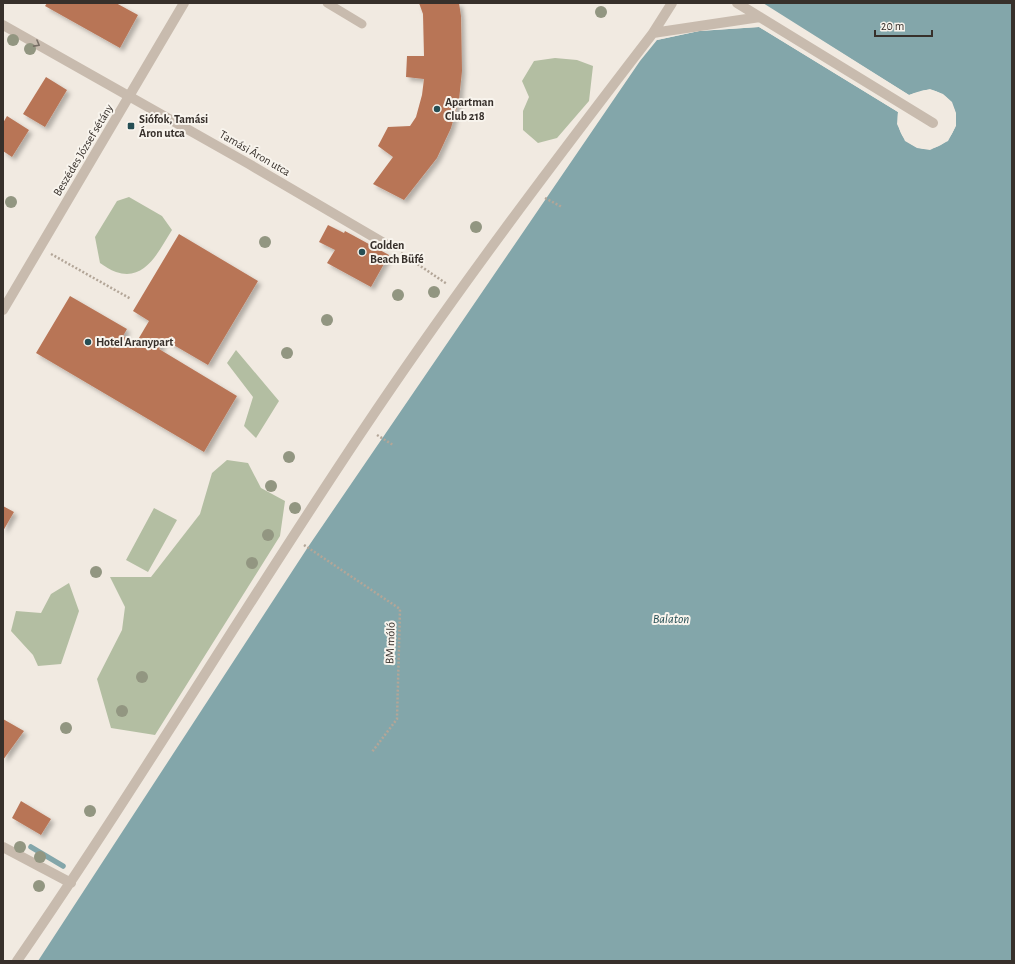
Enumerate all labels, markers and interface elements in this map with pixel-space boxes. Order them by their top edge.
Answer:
scale bar [875,12,932,38]
text: 20 m [881,20,904,32]
one-way arrow [33,39,40,46]
place label: Apartman Club 218 [445,96,494,122]
street label: Beszédes József sétány [51,102,116,199]
marker: Apartman Club 218 [432,104,442,114]
place label: Siófok, Tamási Áron utca [139,113,208,139]
marker: Siófok, Tamási Áron utca [126,121,136,131]
street label: Tamási Áron utca [218,127,293,178]
place label: Golden Beach Büfé [370,239,424,265]
marker: Golden Beach Büfé [357,247,367,257]
place label: Hotel Aranypart [96,336,173,349]
marker: Hotel Aranypart [83,337,93,347]
water label: Balaton [653,613,689,626]
street label: BM móló [383,622,397,664]

